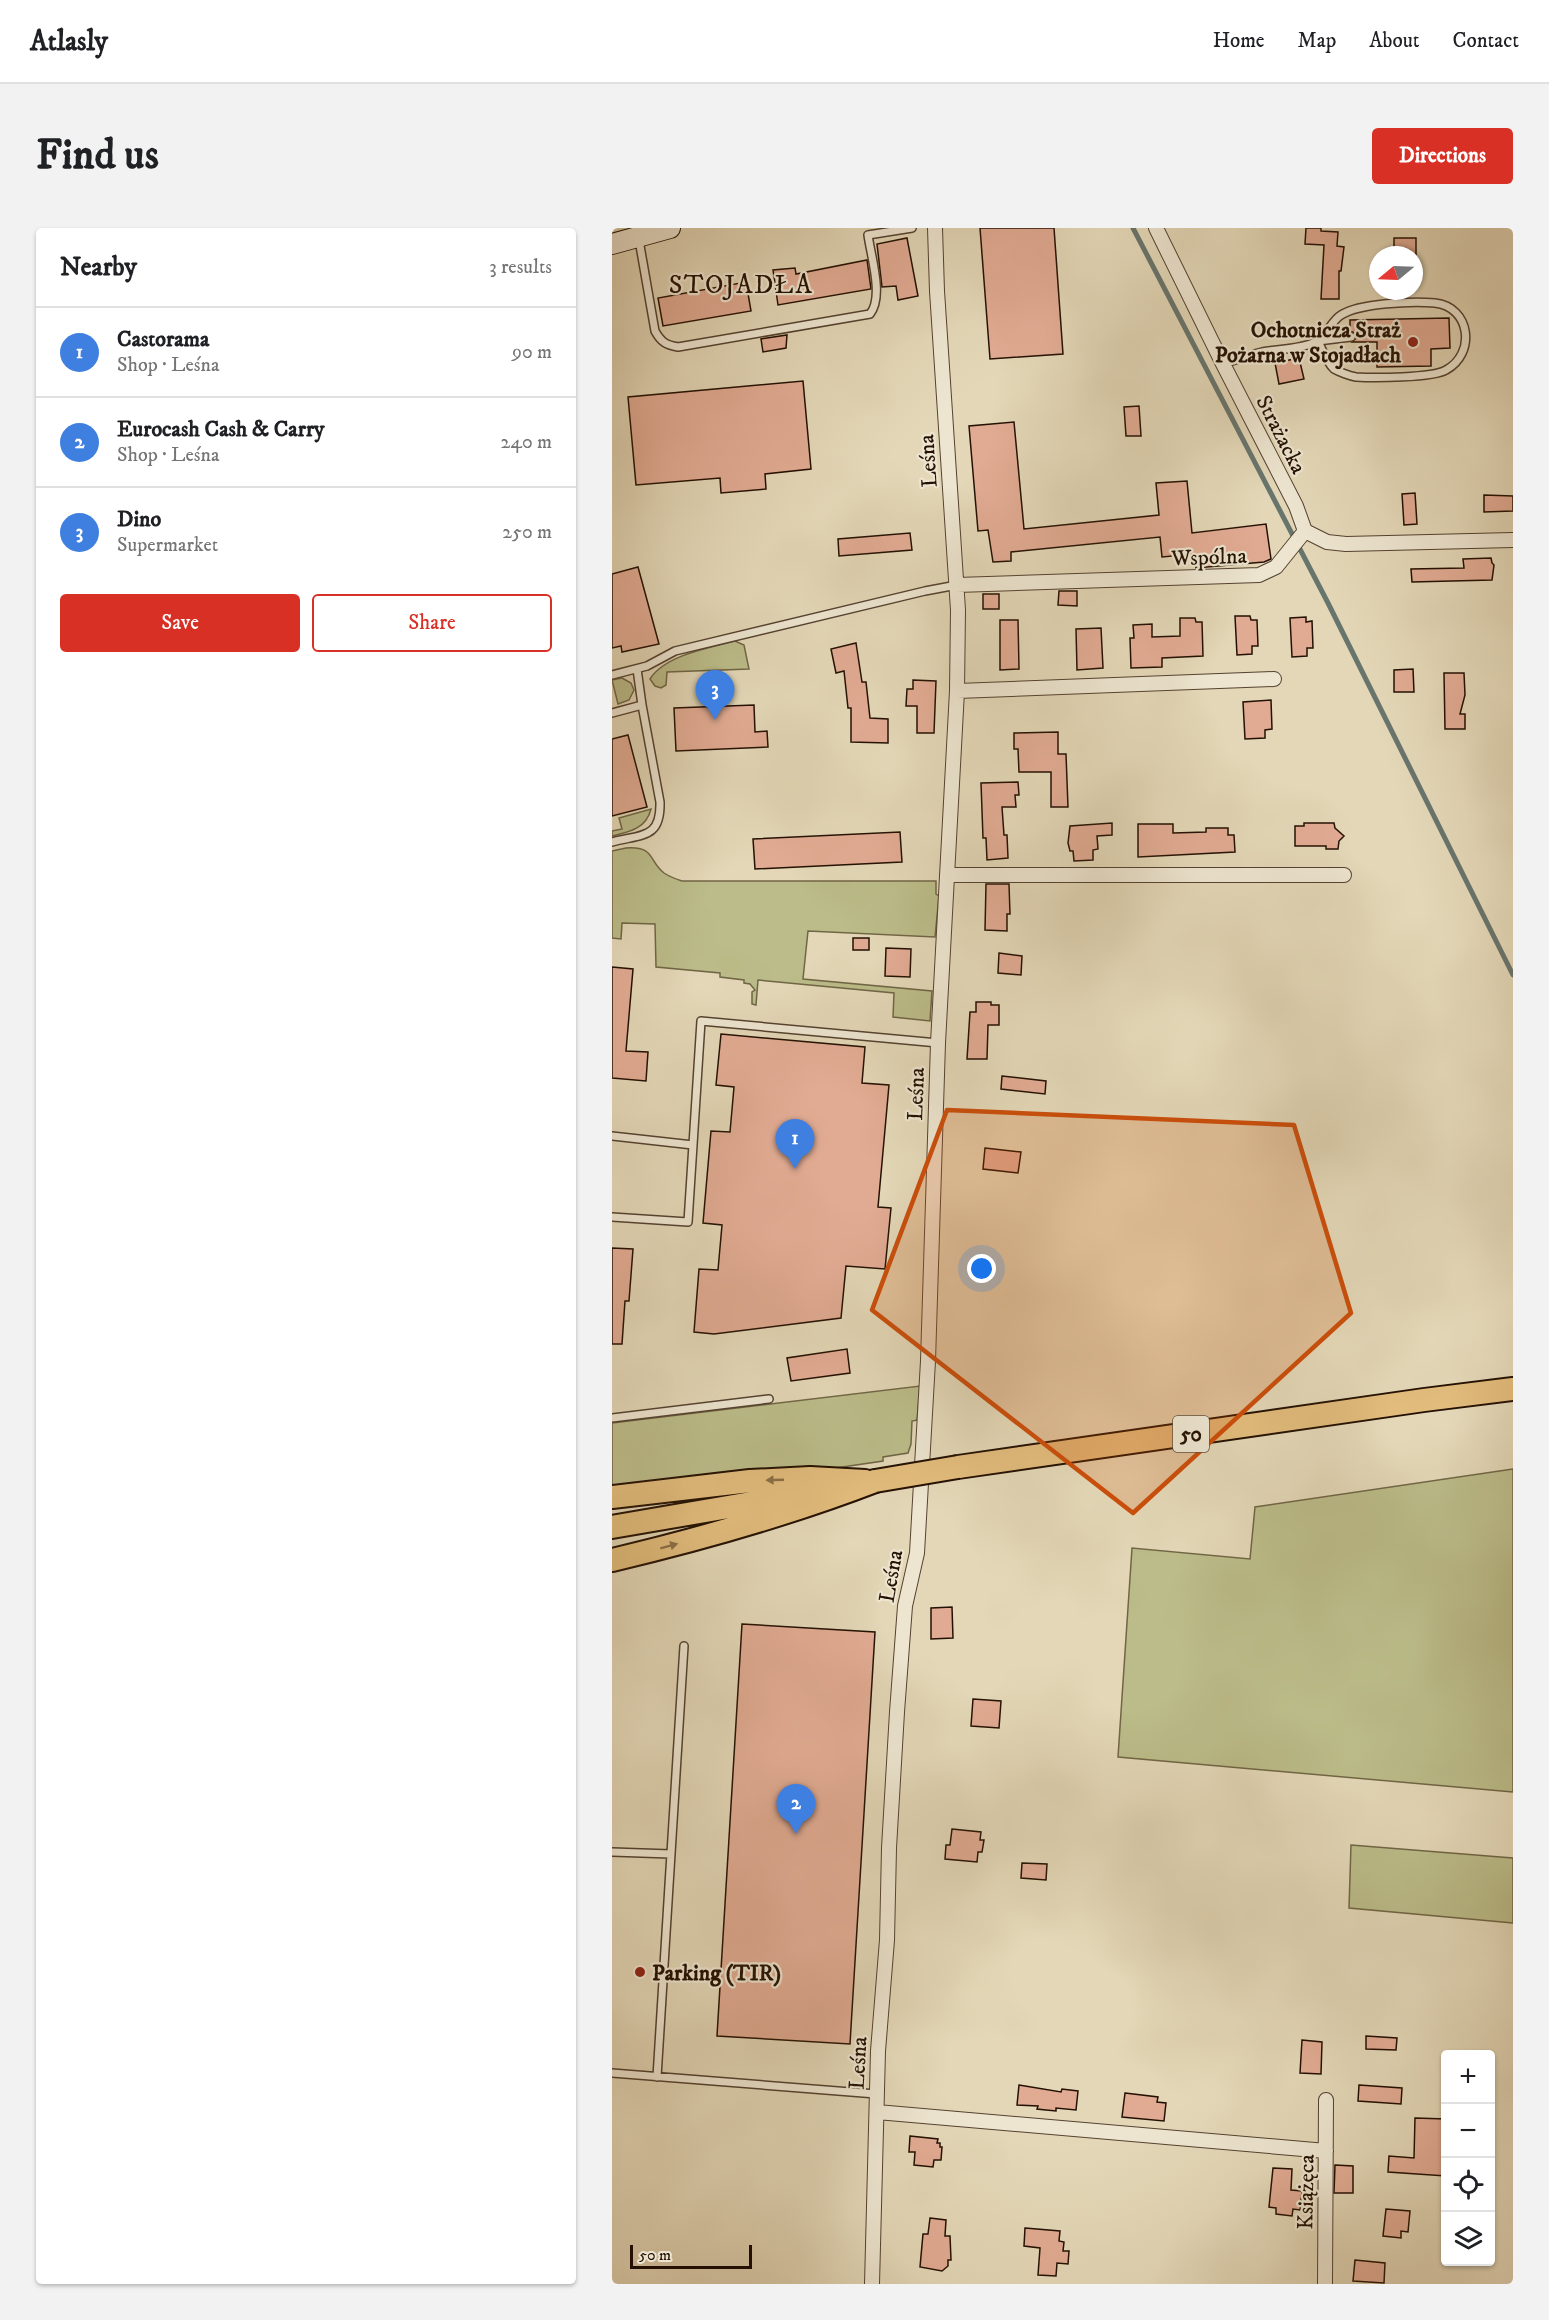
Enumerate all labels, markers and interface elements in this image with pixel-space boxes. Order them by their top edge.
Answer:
text: Atlasly [30,24,108,59]
text: Home [1213,28,1265,54]
text: Map [1298,28,1336,54]
text: About [1369,28,1420,54]
text: Contact [1453,28,1519,54]
button: Directions [1372,128,1513,184]
text: Find us [36,130,159,182]
north arrow [1369,246,1423,300]
text: Nearby [60,251,137,284]
text: 3 results [489,255,552,280]
district label: STOJADŁA [669,269,813,302]
place label: Ochotnicza Straż Pożarna w Stojadłach [1215,317,1401,370]
text: Castorama [117,326,209,353]
marker: Ochotnicza Straż Pożarna w Stojadłach [1406,335,1420,349]
text: 1 [76,340,83,365]
text: 90 m [512,340,552,365]
text: Shop · Leśna [117,353,219,378]
street label: Strażacka [1249,391,1312,479]
text: Eurocash Cash & Carry [117,416,325,443]
text: 2 [75,430,84,455]
text: 240 m [501,430,552,455]
street label: Leśna [913,433,944,488]
text: Shop · Leśna [117,443,219,468]
text: Dino [117,506,161,533]
text: 3 [76,520,83,545]
text: 250 m [502,520,552,545]
text: Supermarket [117,533,218,558]
street label: Wspólna [1170,543,1248,572]
button: Save [60,594,300,652]
button: Share [312,594,552,652]
pin: 3 [696,670,734,720]
street label: Leśna [902,1066,931,1121]
pin: 1 [776,1120,814,1169]
your location [967,1254,996,1283]
road number: 50 [1173,1416,1209,1452]
one-way arrow [765,1475,784,1484]
one-way arrow [660,1540,678,1550]
street label: Leśna [874,1547,910,1605]
pin: 2 [776,1784,816,1834]
place label: Parking (TIR) [652,1960,781,1987]
marker: Parking (TIR) [633,1965,647,1979]
street label: Leśna [844,2035,873,2090]
map controls [1441,2050,1495,2266]
button: + [1441,2050,1495,2104]
button: − [1441,2104,1495,2158]
street label: Książęca [1292,2153,1321,2230]
button: locate [1441,2158,1495,2212]
button: layers [1441,2212,1495,2266]
scale bar [630,2242,752,2270]
text: 50 m [639,2245,671,2265]

